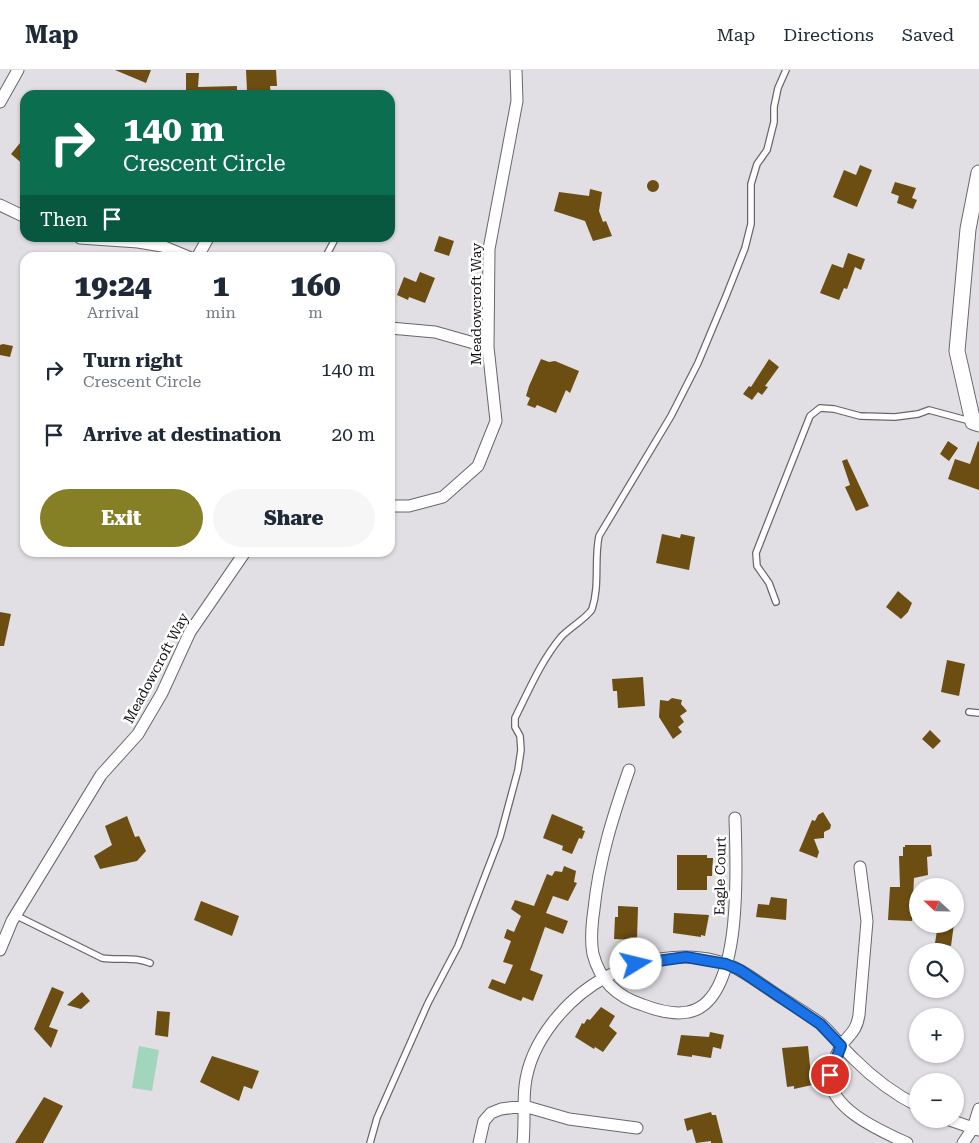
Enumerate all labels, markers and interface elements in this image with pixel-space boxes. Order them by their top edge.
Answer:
text: Map [25,21,79,49]
text: Map [717,24,755,45]
text: Directions [783,24,874,45]
text: Saved [902,24,954,45]
text: 140 m [123,109,224,150]
icon: right [40,110,105,175]
text: Crescent Circle [123,151,285,176]
icon: arrive [98,205,126,233]
text: Then [40,208,88,231]
street label: Meadowcroft Way [468,242,484,365]
text: 19:24 [74,268,152,303]
text: 1 [212,268,229,303]
text: 160 [290,268,341,303]
text: Arrival [87,303,139,322]
text: min [206,303,236,322]
text: m [308,303,323,322]
text: Turn right [83,349,183,372]
icon: right [40,356,68,384]
text: 140 m [321,358,375,381]
text: Crescent Circle [83,372,201,391]
icon: arrive [40,421,68,449]
text: Arrive at destination [83,423,281,446]
text: 20 m [332,423,375,446]
button: Exit [40,489,203,547]
button: Share [213,489,375,547]
street label: Meadowcroft Way [120,610,192,726]
street label: Eagle Court [711,836,729,916]
north arrow [909,878,964,932]
map controls [909,878,964,1128]
position arrow [609,937,661,989]
button: search [909,943,964,998]
button: + [909,1008,964,1063]
pin [809,1054,851,1096]
icon: arrive [816,1061,844,1089]
button: − [909,1073,964,1128]

